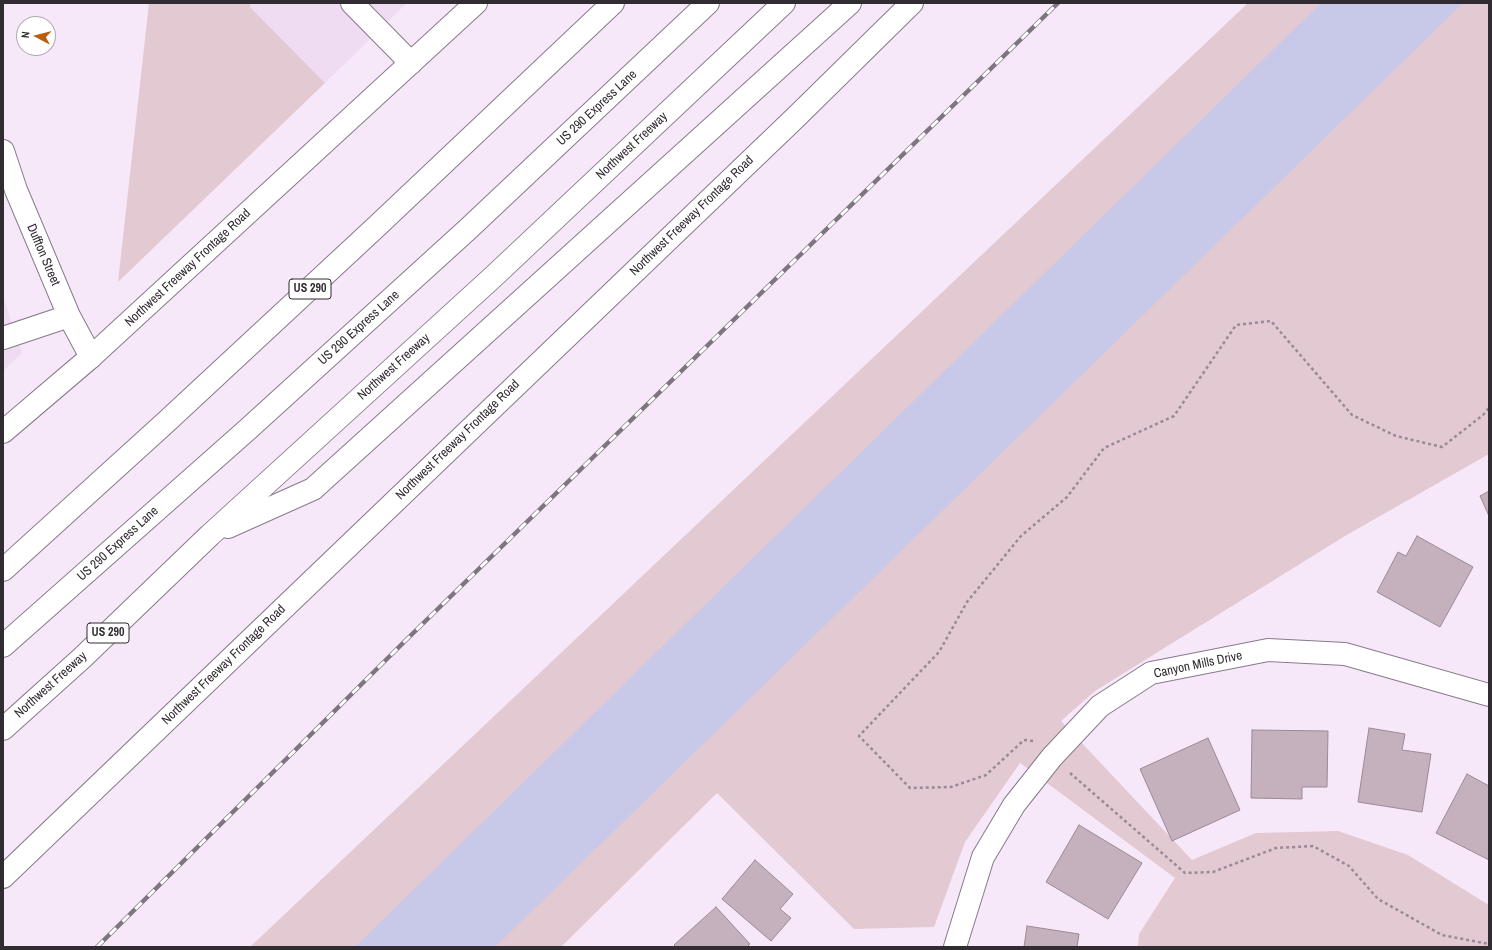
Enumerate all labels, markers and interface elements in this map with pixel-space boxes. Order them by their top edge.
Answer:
north arrow [16,16,56,56]
text: N [18,31,32,39]
street label: US 290 Express Lane [554,67,640,149]
street label: Northwest Freeway [593,109,671,183]
street label: Northwest Freeway Frontage Road [627,153,757,279]
street label: Northwest Freeway Frontage Road [122,206,254,330]
street label: Duffton Street [23,222,63,288]
road number: US 290 [289,279,331,299]
street label: US 290 Express Lane [315,288,403,368]
street label: Northwest Freeway [355,330,433,404]
street label: Northwest Freeway Frontage Road [393,377,523,503]
street label: US 290 Express Lane [74,504,162,584]
street label: Northwest Freeway Frontage Road [159,602,289,728]
road number: US 290 [87,623,129,643]
street label: Northwest Freeway [12,648,90,722]
street label: Canyon Mills Drive [1152,648,1244,682]

